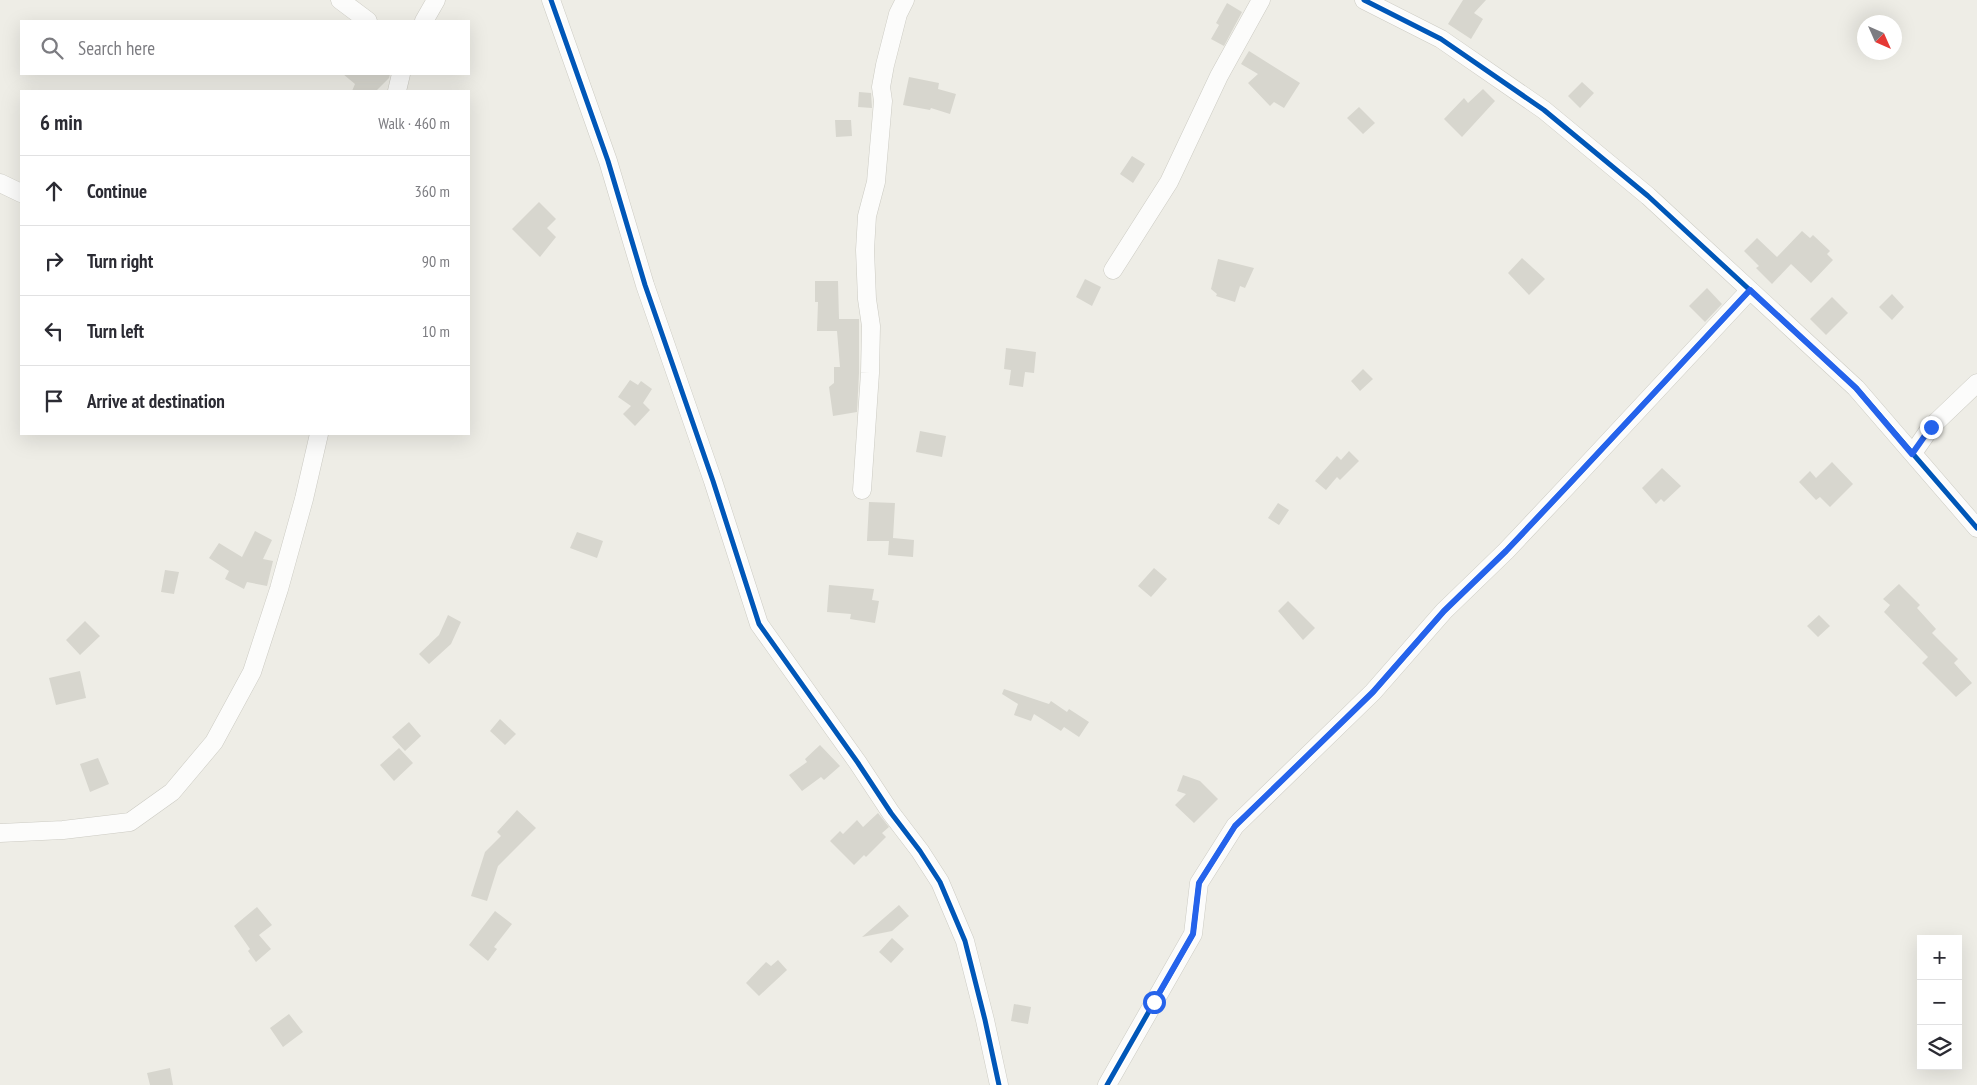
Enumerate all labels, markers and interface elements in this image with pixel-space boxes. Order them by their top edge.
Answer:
north arrow [1857,15,1902,60]
search box [20,20,470,75]
icon: search [38,34,66,62]
text: Search here [78,36,155,60]
text: 6 min [40,109,82,136]
text: Walk · 460 m [378,113,450,133]
icon: ahead [40,177,68,205]
text: Continue [87,179,147,203]
text: 360 m [415,181,450,201]
icon: right [40,247,68,275]
text: Turn right [87,249,153,273]
text: 90 m [422,251,450,271]
icon: left [40,317,68,345]
text: Turn left [87,319,144,343]
text: 10 m [422,321,450,341]
icon: arrive [40,387,68,415]
text: Arrive at destination [87,389,225,413]
route end [1920,416,1943,439]
map controls [1917,935,1962,1070]
button: + [1917,935,1962,980]
button: − [1917,980,1962,1025]
route start [1143,991,1166,1014]
button: layers [1917,1025,1962,1070]

